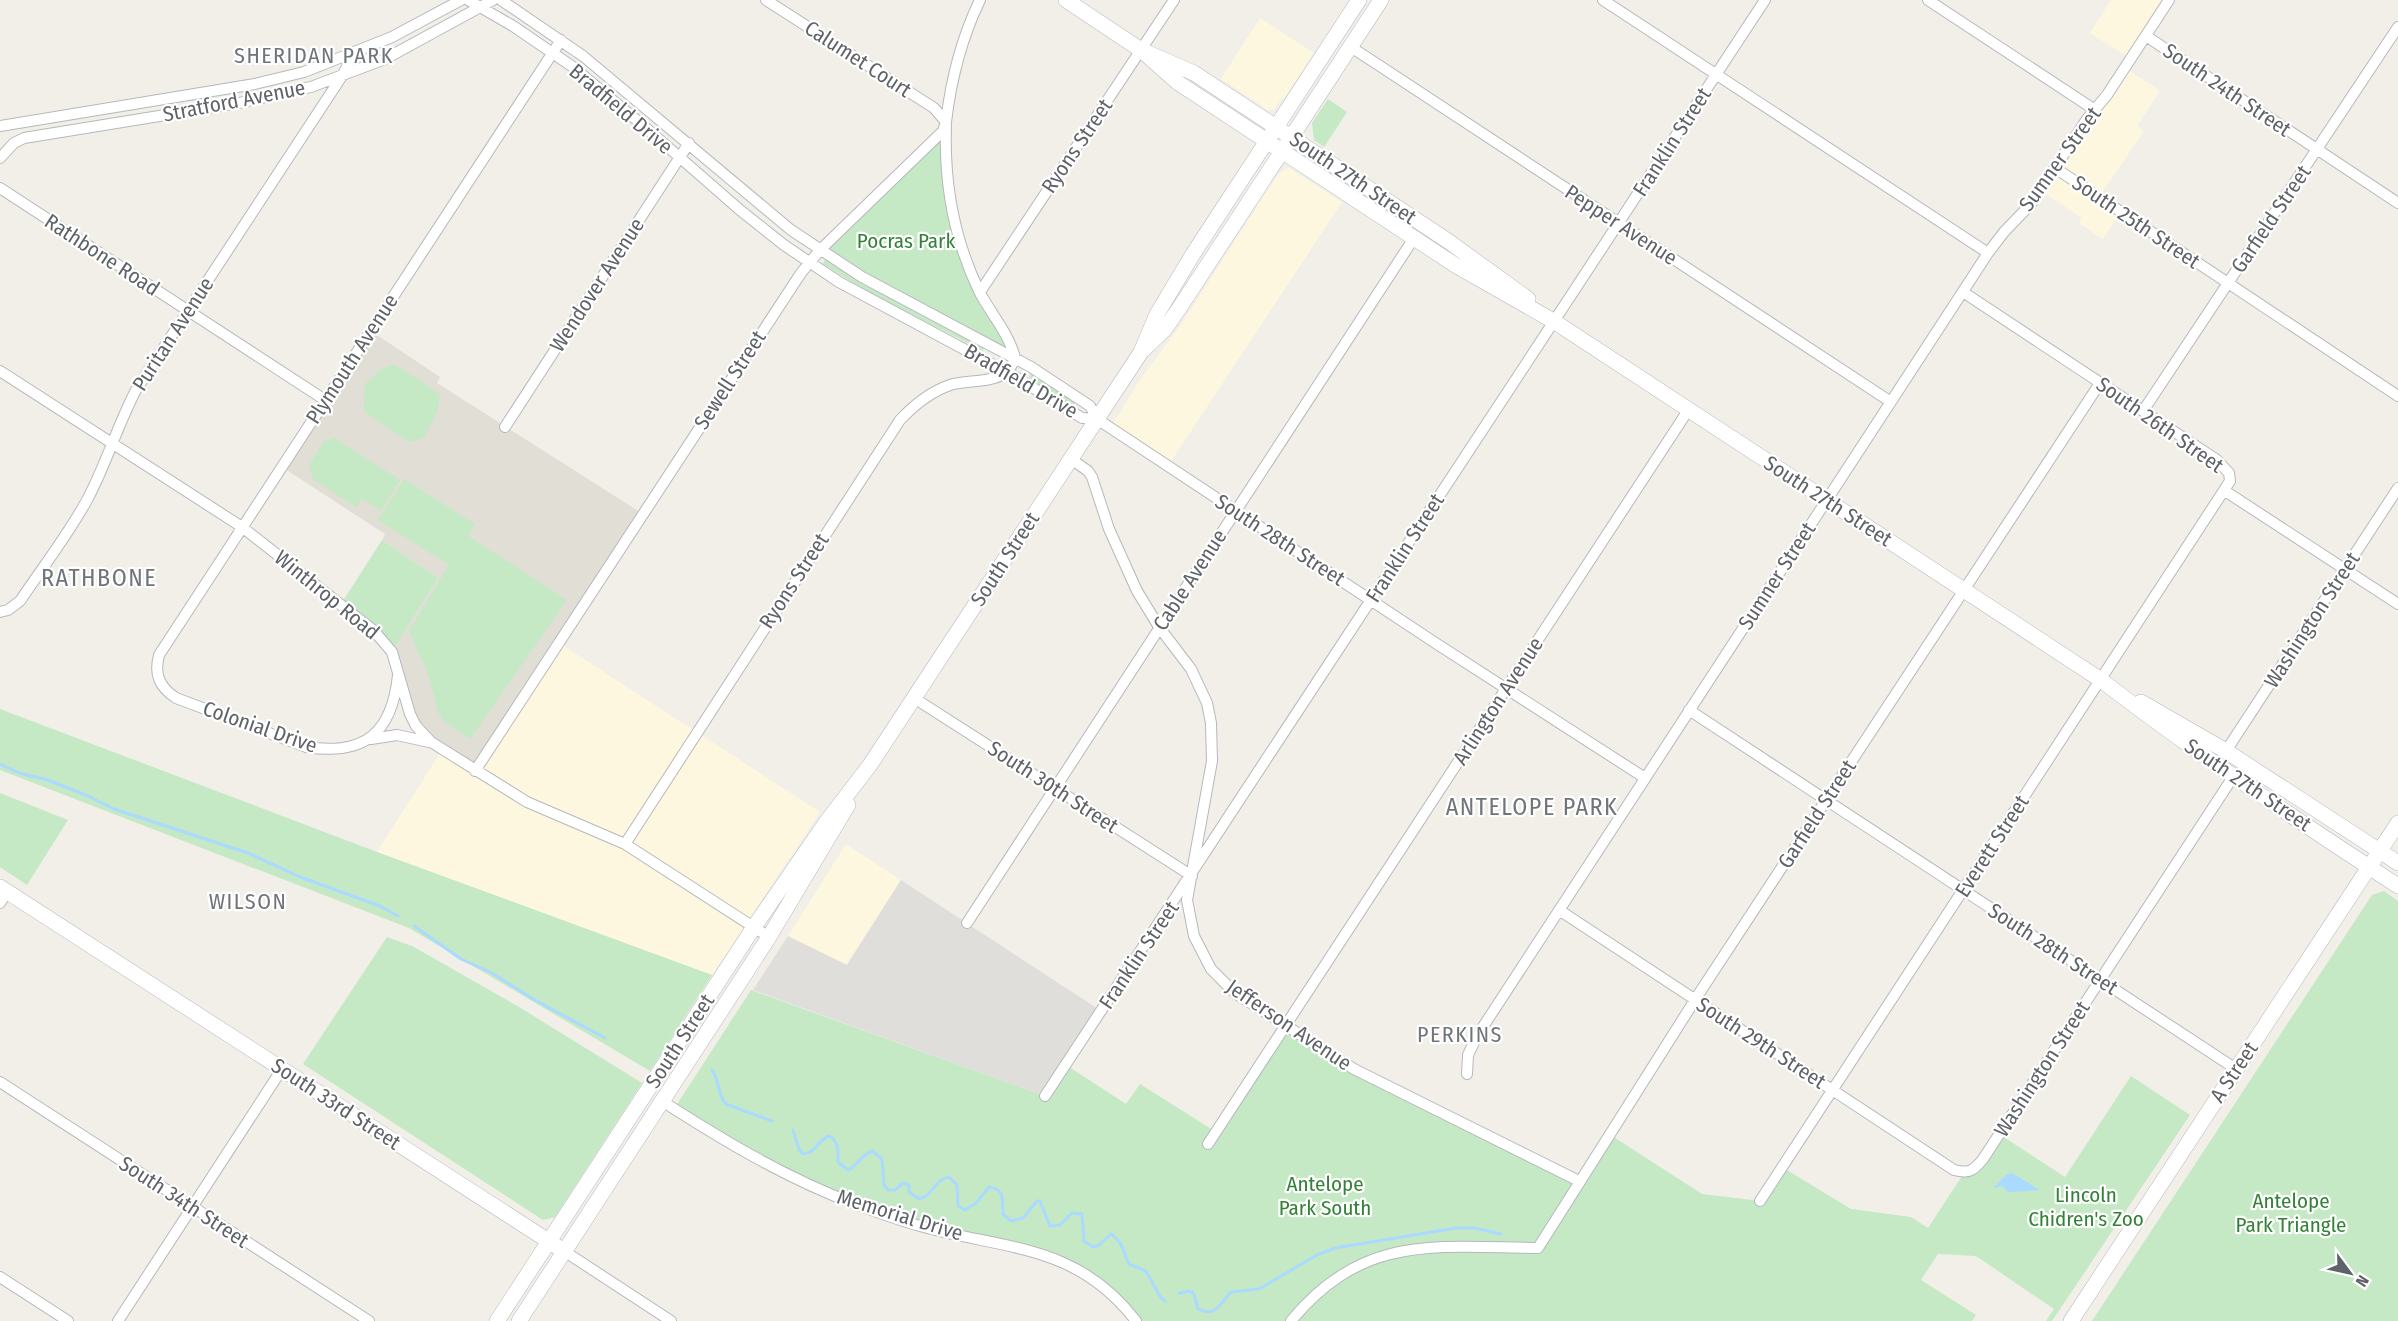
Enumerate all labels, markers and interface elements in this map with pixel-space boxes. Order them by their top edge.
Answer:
street label: Calumet Court [800,15,916,103]
street label: South 24th Street [2158,38,2296,142]
district label: SHERIDAN PARK [234,42,394,69]
street label: Bradfield Drive [564,58,678,160]
street label: Stratford Avenue [161,74,307,128]
street label: Franklin Street [1627,82,1717,201]
street label: Ryons Street [1036,94,1118,198]
street label: Sumner Street [2013,102,2107,216]
street label: South 27th Street [1285,126,1421,230]
street label: Garfield Street [2225,160,2317,278]
street label: South 25th Street [2067,170,2205,274]
street label: Pepper Avenue [1560,179,1682,271]
street label: Rathbone Road [40,208,164,302]
street label: Wendover Avenue [544,213,650,357]
park label: Pocras Park [857,228,955,254]
street label: Puritan Avenue [127,272,219,396]
street label: Plymouth Avenue [300,289,404,429]
street label: Sewell Street [688,326,772,434]
street label: Bradfield Drive [959,338,1083,424]
street label: South 26th Street [2091,371,2229,479]
street label: South 27th Street [1759,450,1897,552]
street label: South 28th Street [1210,488,1350,592]
street label: Franklin Street [1360,488,1450,607]
street label: South Street [965,507,1045,611]
street label: Sumner Street [1733,517,1821,635]
street label: Cable Avenue [1148,524,1232,636]
street label: Ryons Street [754,528,834,634]
street label: Winthrop Road [269,545,385,645]
street label: Washington Street [2258,547,2366,693]
district label: RATHBONE [41,564,157,592]
street label: Arlington Avenue [1447,632,1549,770]
street label: Colonial Drive [199,695,321,759]
street label: South 27th Street [2180,733,2316,837]
street label: South 30th Street [983,735,1123,839]
street label: Garfield Street [1772,755,1862,873]
street label: Everett Street [1949,790,2035,902]
district label: ANTELOPE PARK [1446,793,1618,821]
district label: WILSON [209,888,287,915]
street label: Franklin Street [1093,896,1185,1014]
street label: South 28th Street [1983,897,2123,1001]
street label: Jefferson Avenue [1222,974,1356,1076]
street label: South Street [640,989,720,1093]
street label: South 29th Street [1691,991,1831,1095]
street label: Washington Street [1988,996,2096,1142]
district label: PERKINS [1417,1021,1503,1048]
street label: A Street [2204,1037,2264,1107]
street label: South 33rd Street [267,1053,406,1156]
street label: South 34th Street [114,1150,254,1254]
park label: Antelope Park South [1279,1171,1371,1221]
park label: Lincoln Chidren's Zoo [2028,1182,2144,1232]
street label: Memorial Drive [834,1184,966,1246]
park label: Antelope Park Triangle [2236,1188,2347,1238]
north arrow [2320,1243,2380,1303]
text: N [2352,1272,2373,1290]

